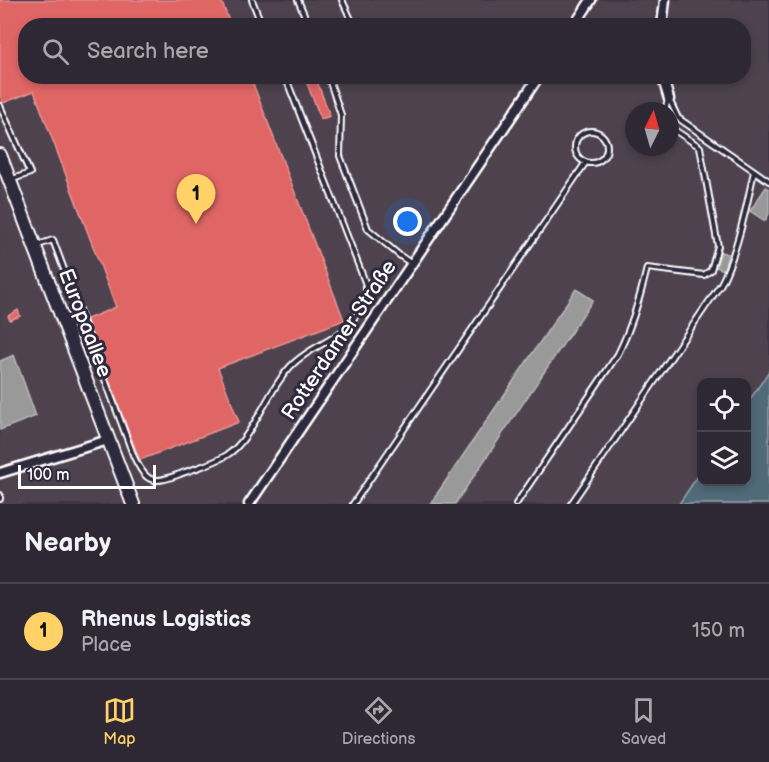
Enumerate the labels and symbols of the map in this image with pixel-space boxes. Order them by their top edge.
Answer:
north arrow [625,102,679,156]
pin: 1 [176,174,216,224]
your location [393,207,422,236]
street label: Rotterdamer Straße [276,255,402,425]
street label: Europaallee [53,265,117,381]
scale bar [18,462,156,490]

